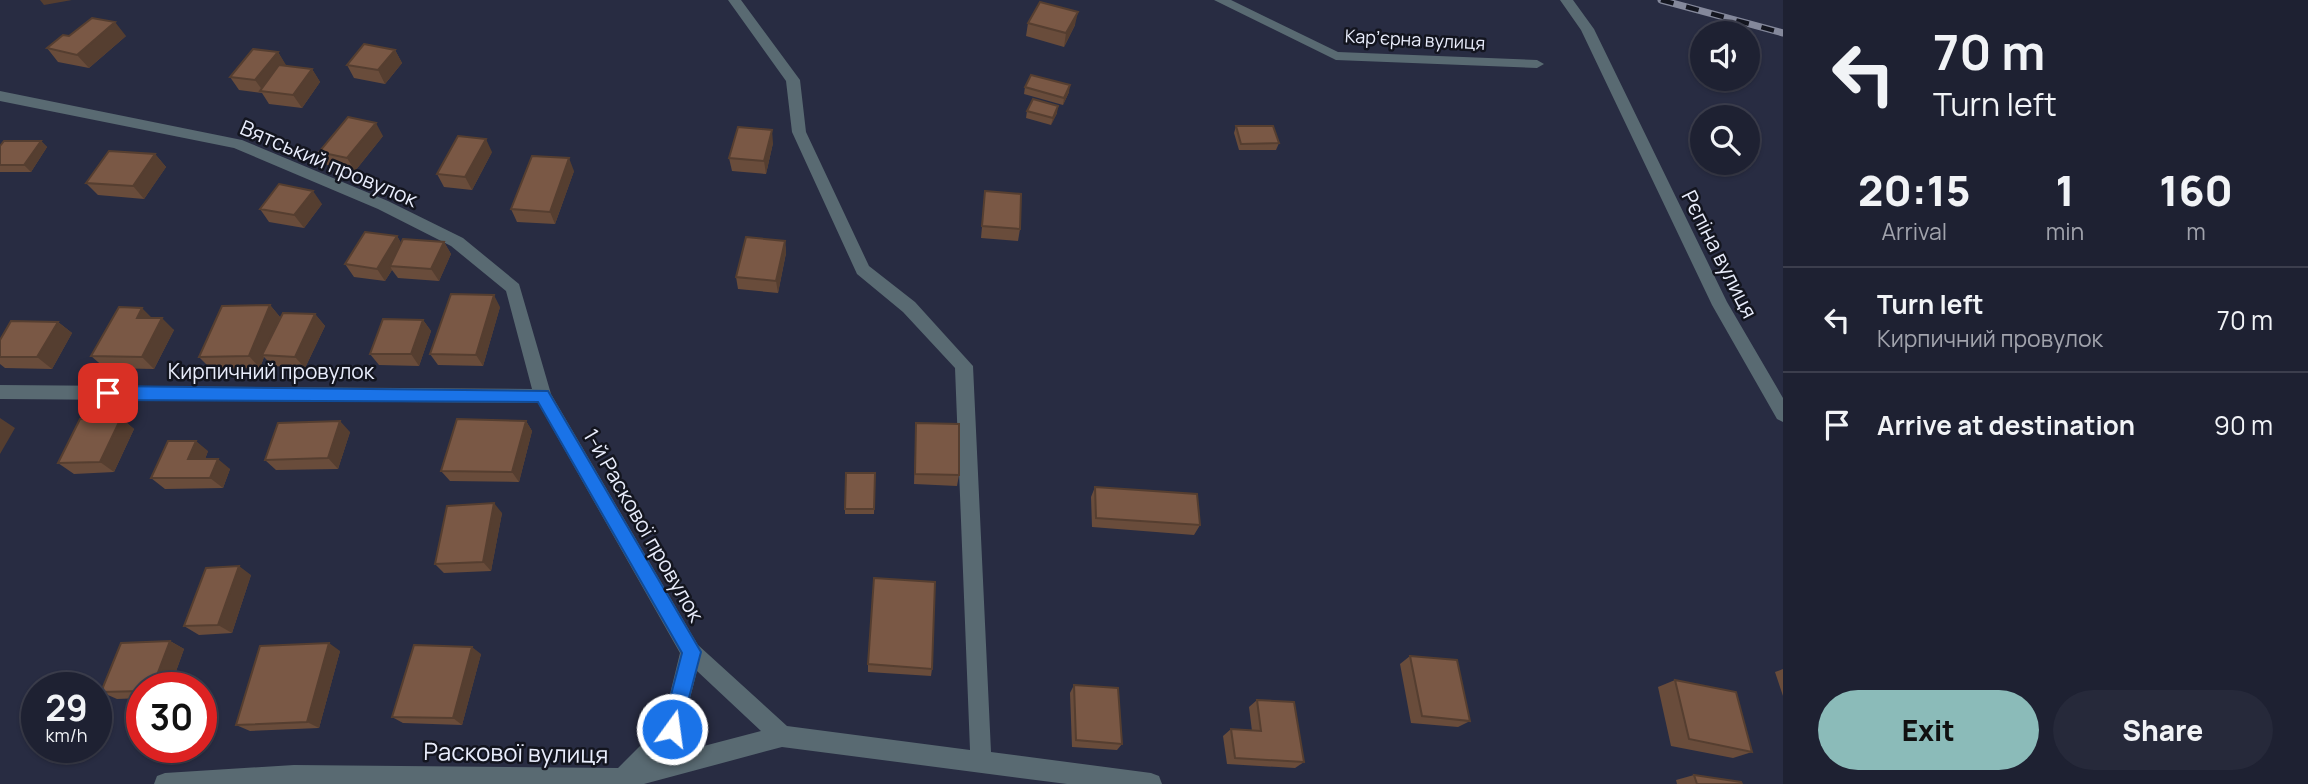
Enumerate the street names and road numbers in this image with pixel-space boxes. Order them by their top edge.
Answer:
street label: Карʼєрна вулиця [1344,23,1486,55]
street label: Вятський провулок [236,113,422,213]
street label: Рєпіна вулиця [1676,185,1764,323]
street label: Кирпичний провулок [168,357,375,385]
street label: 1-й Раскової провулок [577,424,711,627]
street label: Раскової вулиця [423,734,609,770]

